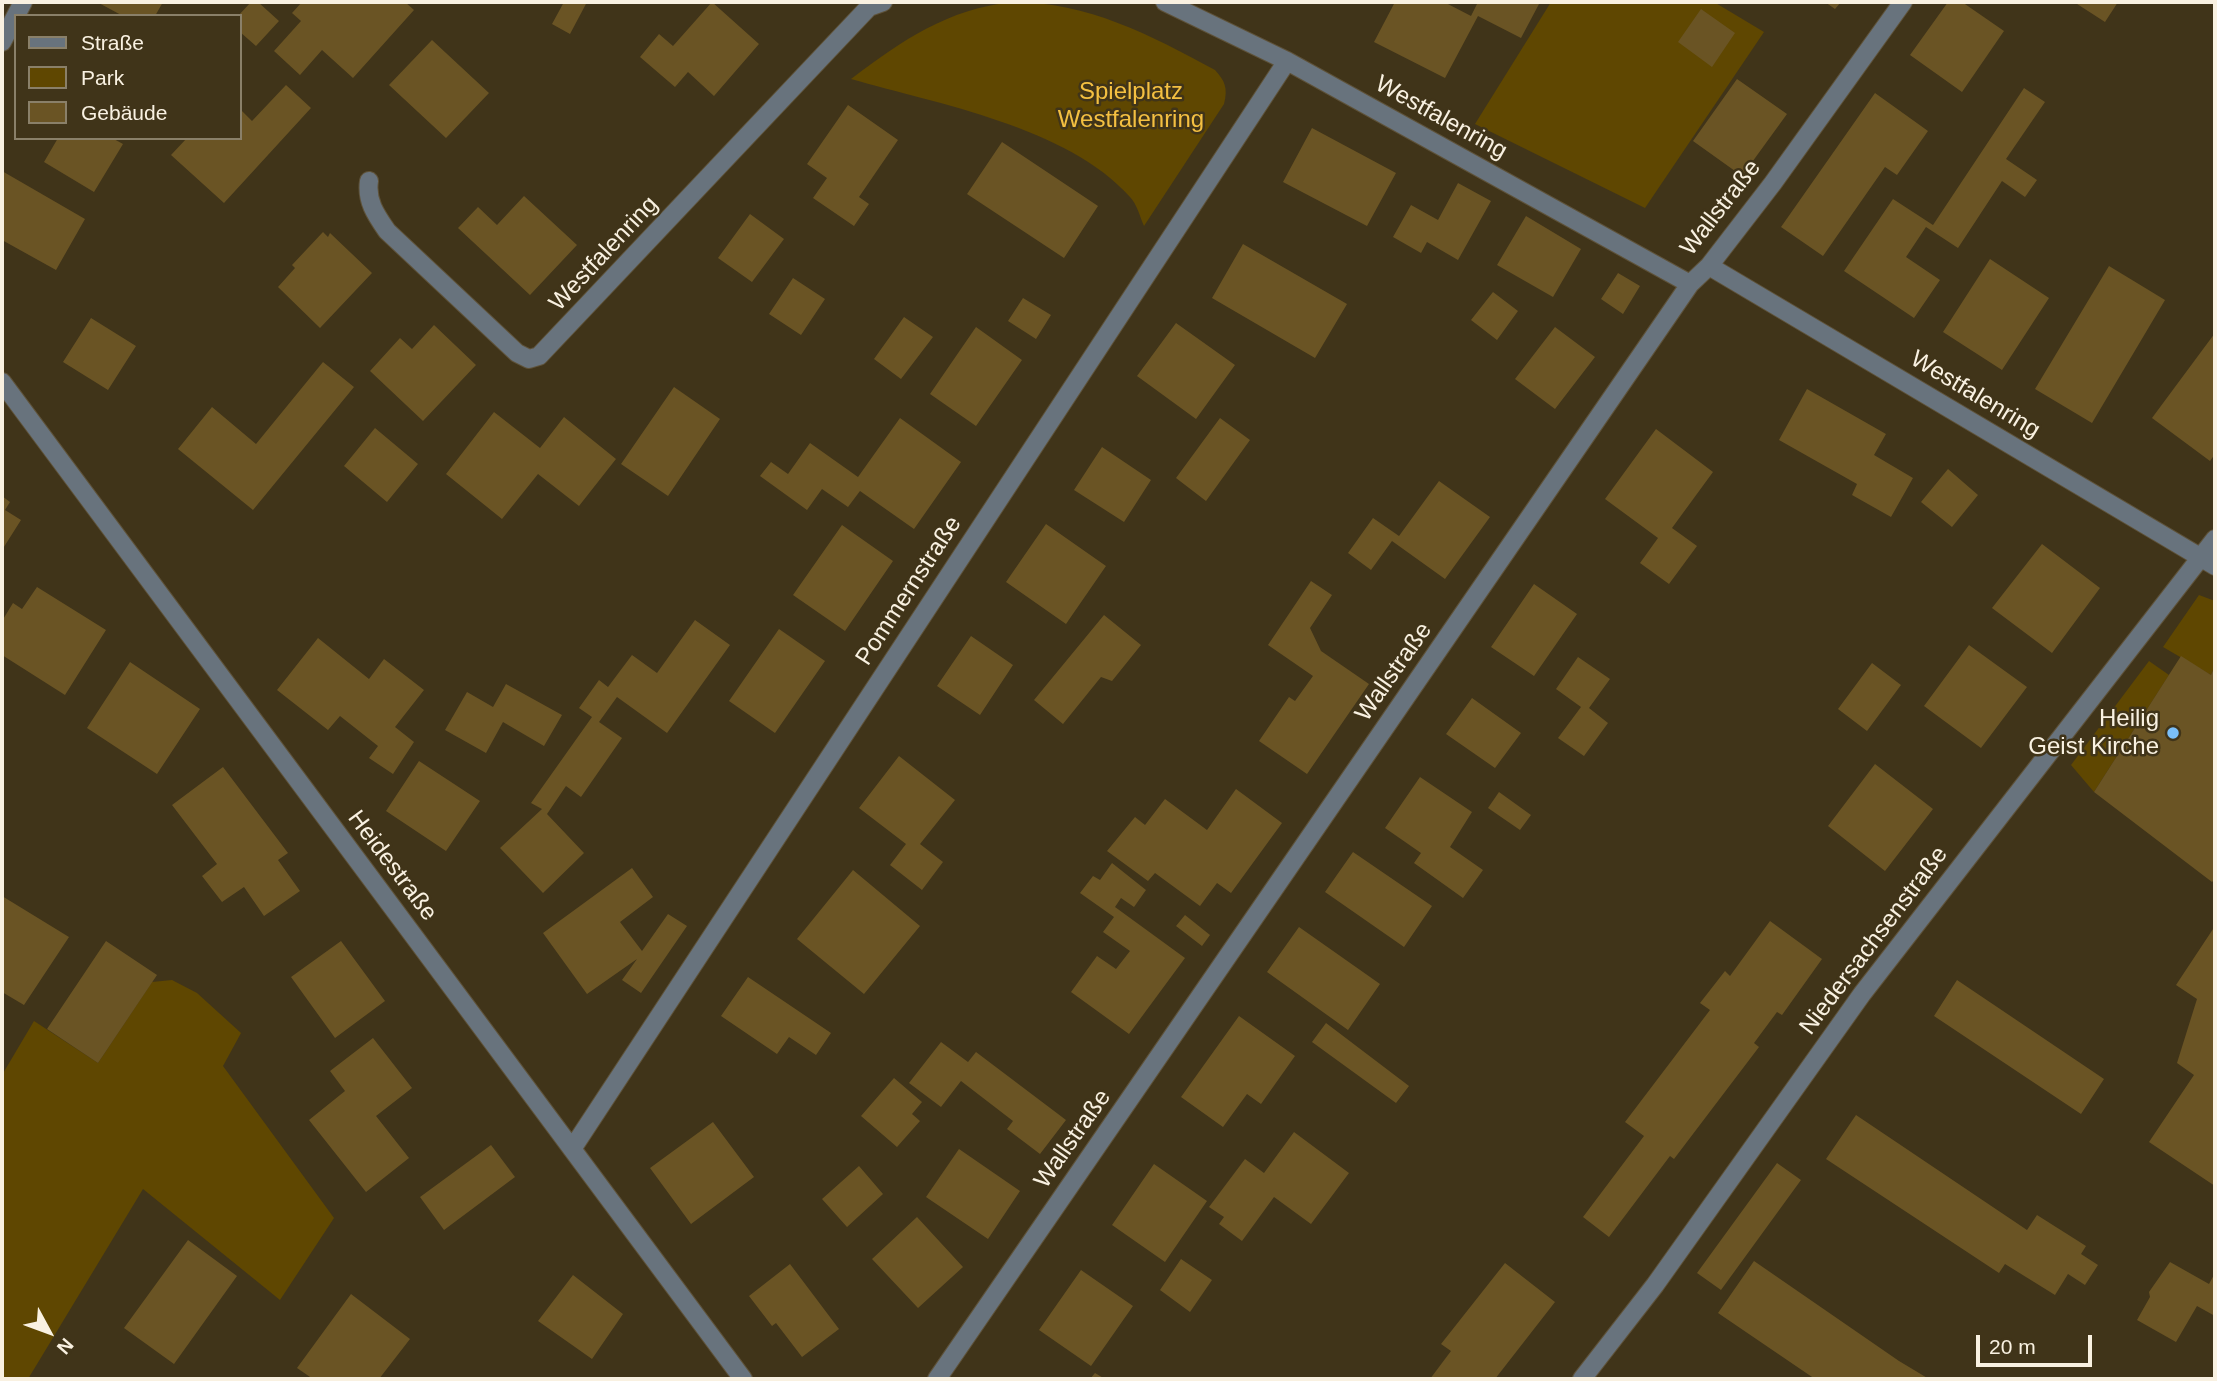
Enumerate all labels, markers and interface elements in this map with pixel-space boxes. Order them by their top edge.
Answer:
legend [14,14,242,140]
text: Straße [81,31,144,54]
text: Park [81,66,124,89]
street label: Westfalenring [1370,70,1512,166]
park label: Spielplatz Westfalenring [1058,78,1204,134]
text: Gebäude [81,101,167,124]
street label: Wallstraße [1675,154,1767,262]
street label: Westfalenring [544,191,664,317]
street label: Westfalenring [1905,345,2045,445]
street label: Pommernstraße [850,511,968,671]
street label: Wallstraße [1350,617,1438,727]
place label: Heilig Geist Kirche [2028,705,2159,761]
marker: Heilig Geist Kirche [2165,725,2181,741]
street label: Heidestraße [341,805,443,927]
street label: Niedersachsenstraße [1794,841,1954,1041]
street label: Wallstraße [1029,1084,1117,1194]
north arrow [14,1297,84,1367]
scale bar [1979,1322,2094,1366]
text: N [53,1334,78,1358]
text: 20 m [1989,1335,2036,1358]

